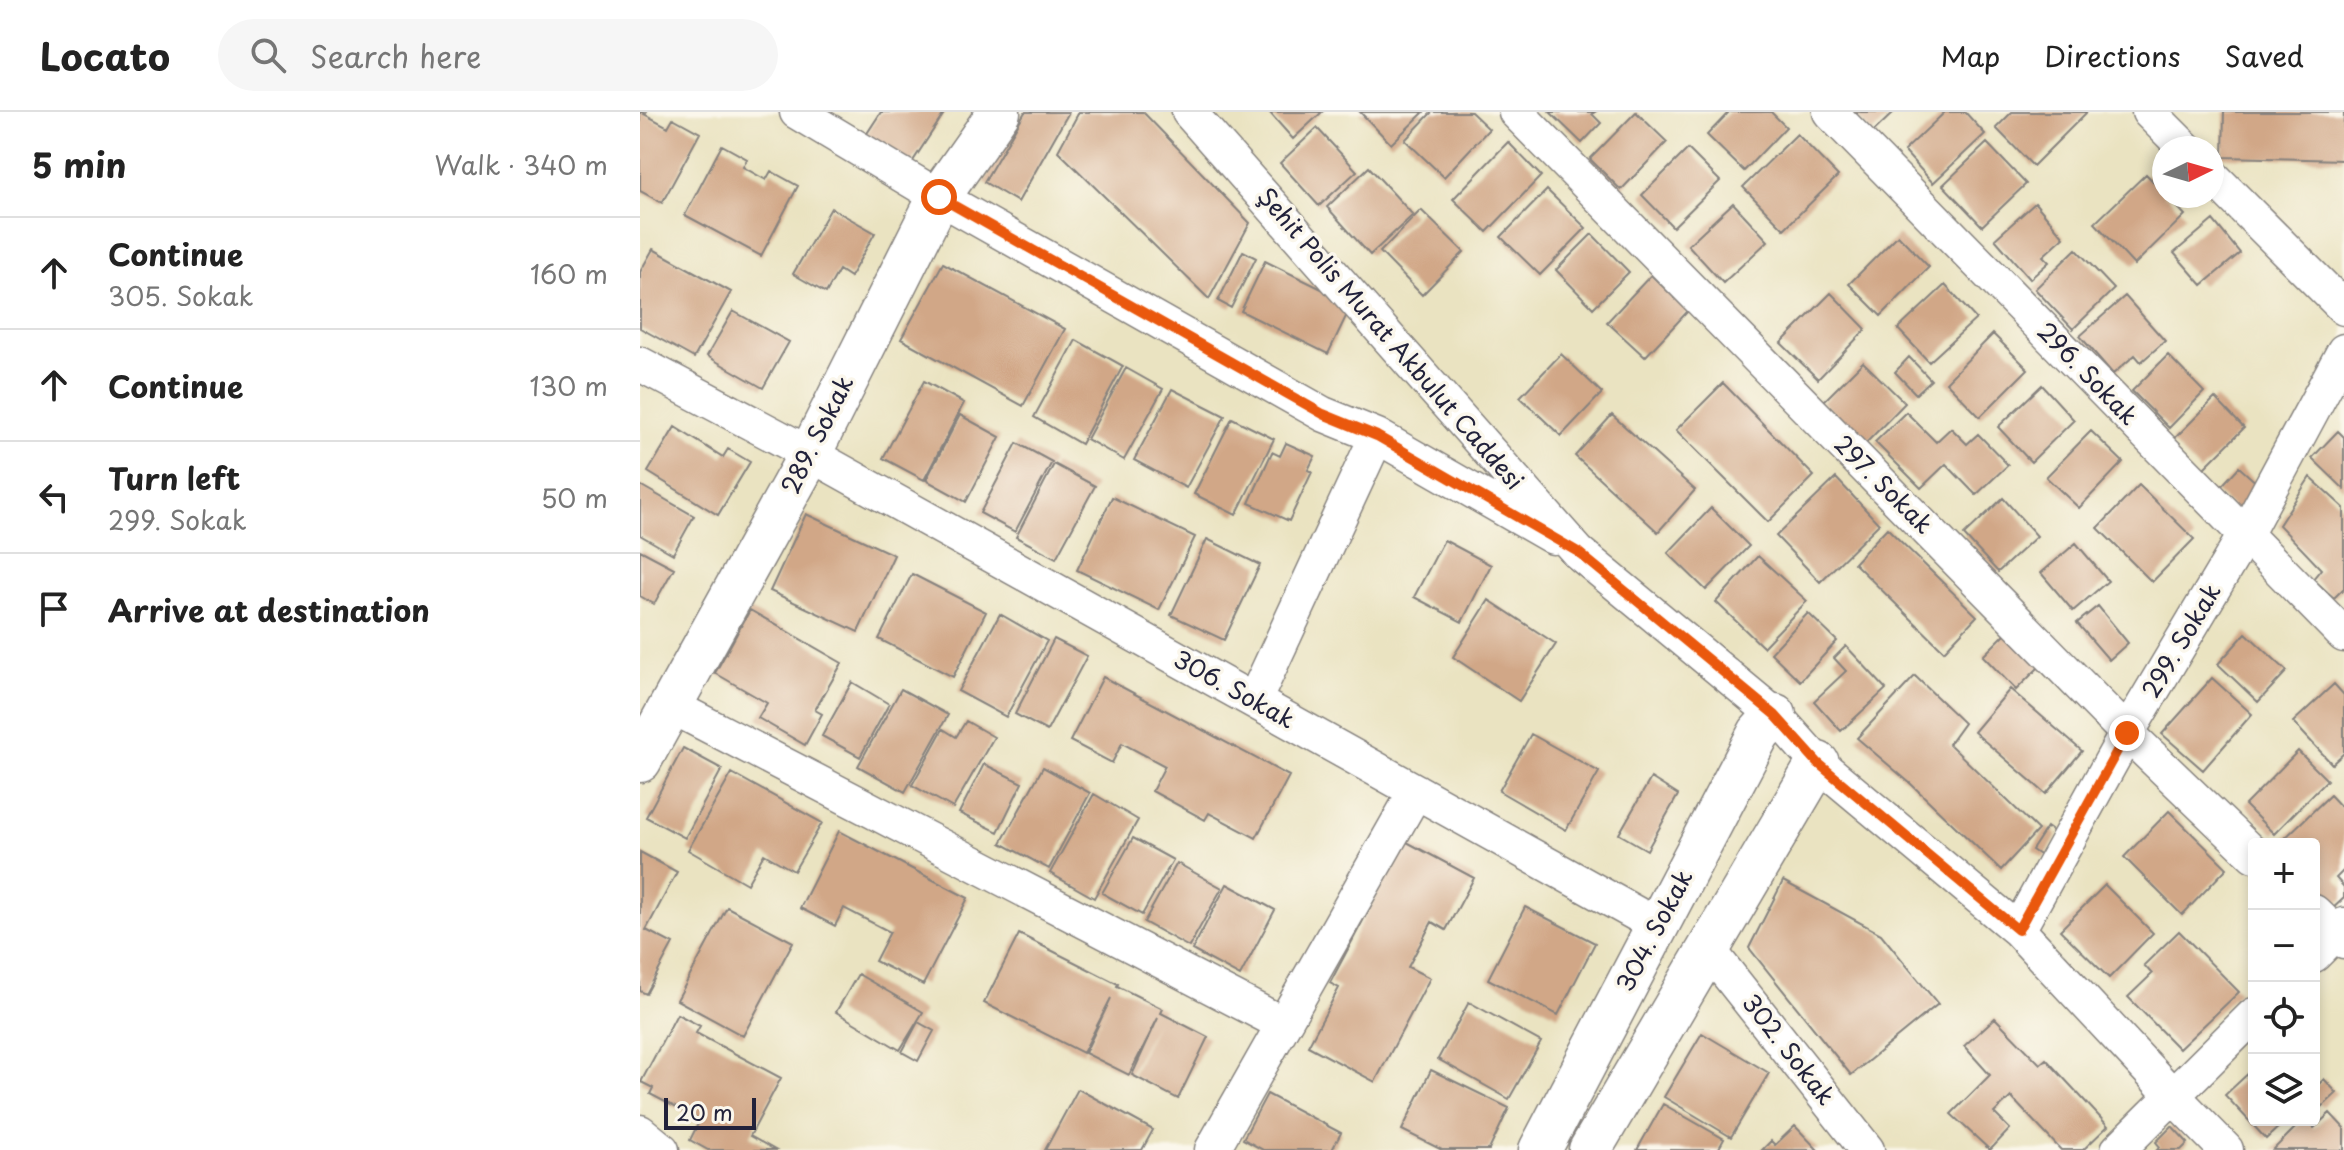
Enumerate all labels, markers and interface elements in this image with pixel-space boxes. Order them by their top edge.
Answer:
search box [218,19,778,91]
text: Locato [40,27,170,84]
icon: search [246,33,290,77]
text: Search here [310,33,482,78]
text: Map [1941,34,2000,77]
text: Directions [2044,34,2181,77]
text: Saved [2225,34,2304,77]
north arrow [2152,136,2224,208]
text: 5 min [32,138,126,190]
text: Walk · 340 m [435,145,608,184]
route start [921,179,957,215]
street label: Şehit Polis Murat Akbulut Caddesi [1250,179,1533,497]
text: Continue [108,231,243,276]
icon: ahead [32,251,76,295]
text: 160 m [530,254,608,293]
text: 305. Sokak [108,276,254,315]
street label: 296. Sokak [2030,313,2147,433]
icon: ahead [32,363,76,407]
text: Continue [108,363,243,408]
text: 130 m [529,366,608,405]
street label: 289. Sokak [771,368,862,500]
street label: 297. Sokak [1827,426,1942,541]
text: Turn left [108,455,240,500]
icon: left [32,475,76,519]
text: 50 m [541,478,608,517]
text: 299. Sokak [108,500,247,539]
street label: 299. Sokak [2132,576,2229,704]
icon: arrive [32,587,76,631]
text: Arrive at destination [108,587,430,632]
street label: 306. Sokak [1168,640,1302,737]
route end [2109,715,2145,751]
map controls [2248,838,2320,1126]
button: + [2248,838,2320,910]
street label: 304. Sokak [1606,862,1701,998]
button: − [2248,910,2320,982]
button: locate [2248,982,2320,1054]
street label: 302. Sokak [1735,985,1845,1112]
button: layers [2248,1054,2320,1126]
scale bar [664,1094,756,1130]
text: 20 m [676,1095,733,1128]

